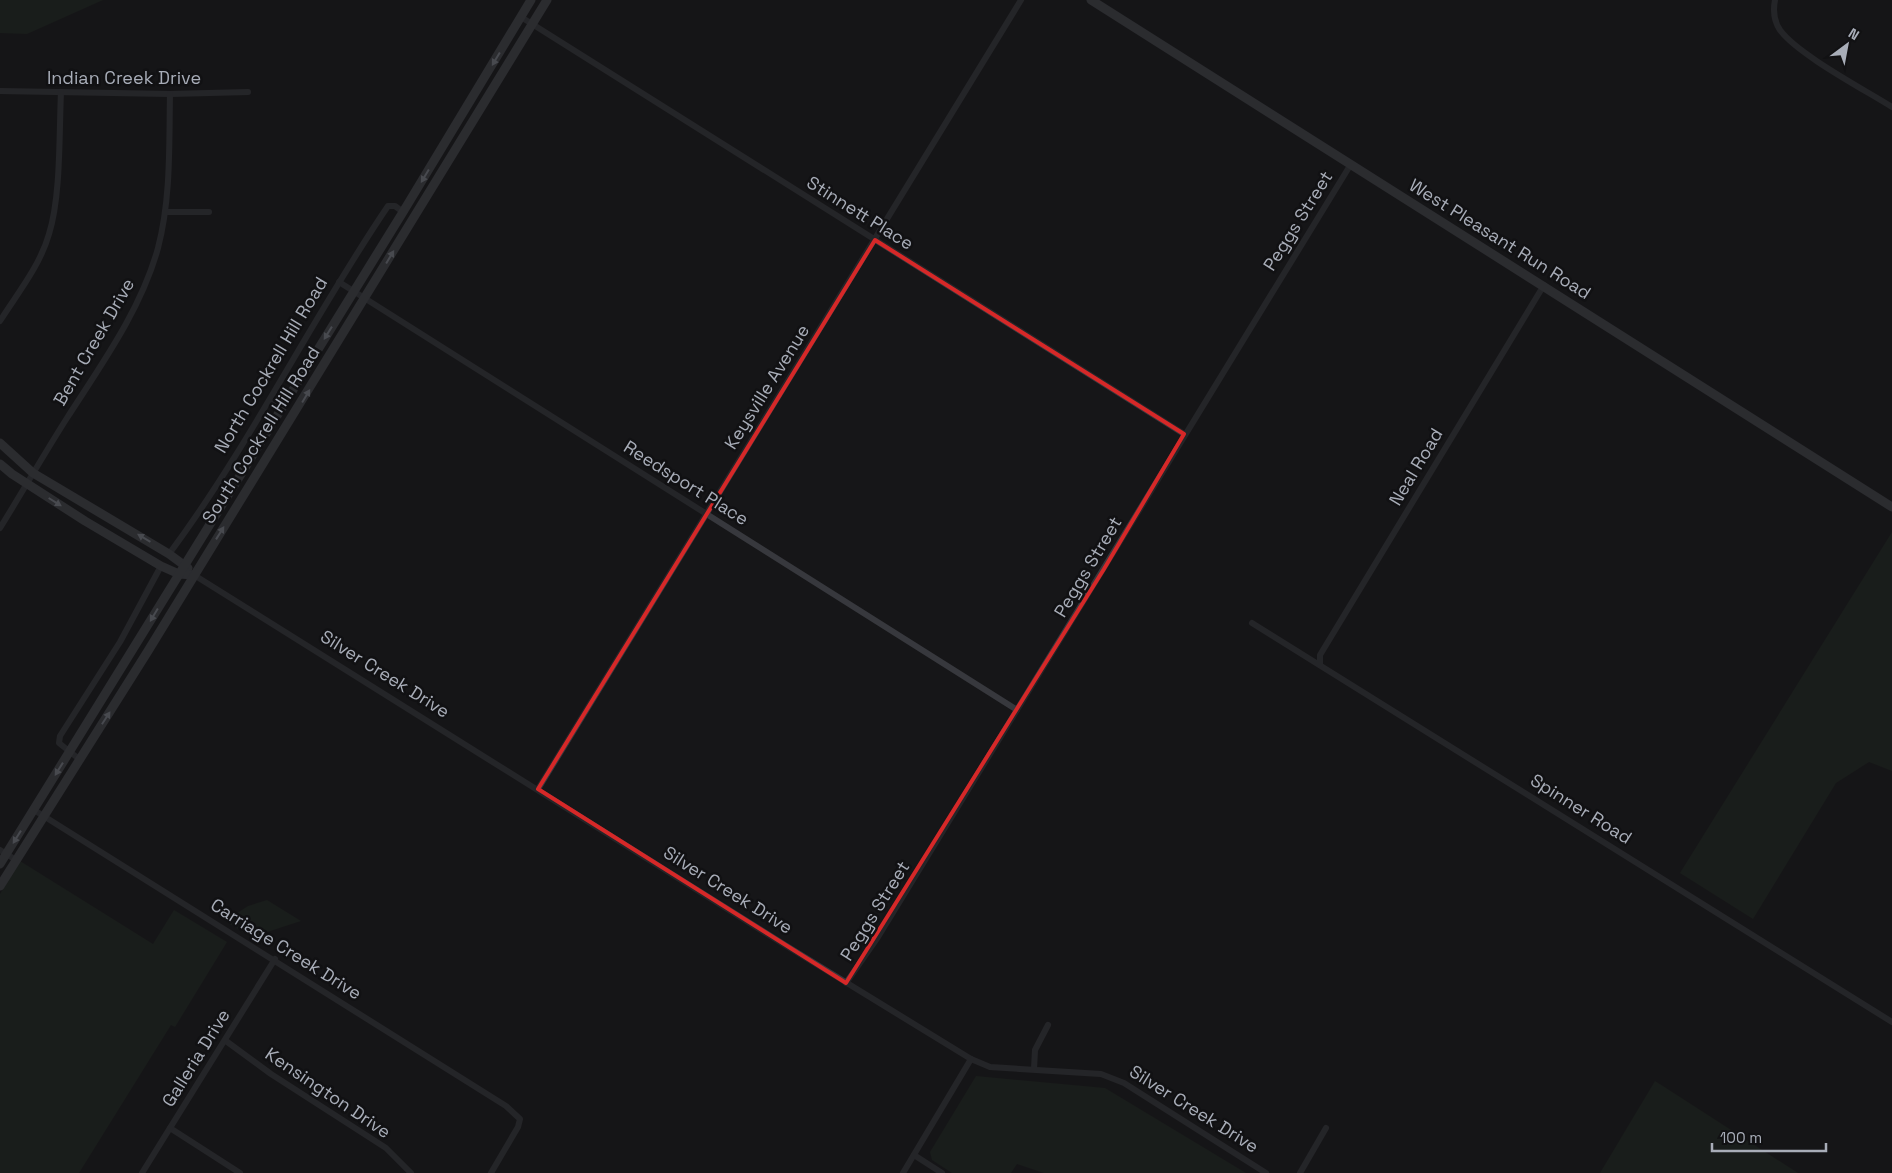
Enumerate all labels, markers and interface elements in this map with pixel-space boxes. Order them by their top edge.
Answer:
north arrow [1822,20,1872,70]
text: N [1845,24,1863,44]
one-way arrow [491,52,500,65]
street label: Indian Creek Drive [47,66,201,89]
street label: Peggs Street [1258,167,1337,275]
one-way arrow [420,170,429,183]
street label: Stinnett Place [802,171,918,255]
street label: West Pleasant Run Road [1405,173,1595,304]
one-way arrow [386,251,395,264]
street label: North Cockrell Hill Road [209,273,332,457]
street label: Bent Creek Drive [48,274,139,409]
street label: Keysville Avenue [719,320,814,453]
one-way arrow [323,326,332,339]
street label: South Cockrell Hill Road [197,342,325,528]
one-way arrow [301,389,310,402]
street label: Neal Road [1384,424,1448,510]
street label: Reedsport Place [620,435,753,530]
one-way arrow [48,497,61,506]
street label: Peggs Street [1049,512,1127,621]
one-way arrow [215,527,224,540]
one-way arrow [137,534,150,543]
one-way arrow [149,609,158,622]
street label: Silver Creek Drive [316,625,454,723]
one-way arrow [101,711,110,724]
one-way arrow [54,762,64,775]
street label: Spinner Road [1526,768,1636,849]
one-way arrow [12,830,22,843]
street label: Silver Creek Drive [659,841,797,939]
street label: Peggs Street [835,857,914,965]
street label: Carriage Creek Drive [207,893,366,1004]
street label: Galleria Drive [156,1005,235,1111]
street label: Kensington Drive [261,1042,396,1143]
street label: Silver Creek Drive [1125,1060,1263,1158]
scale bar [1712,1120,1826,1152]
text: 100 m [1720,1128,1762,1147]

